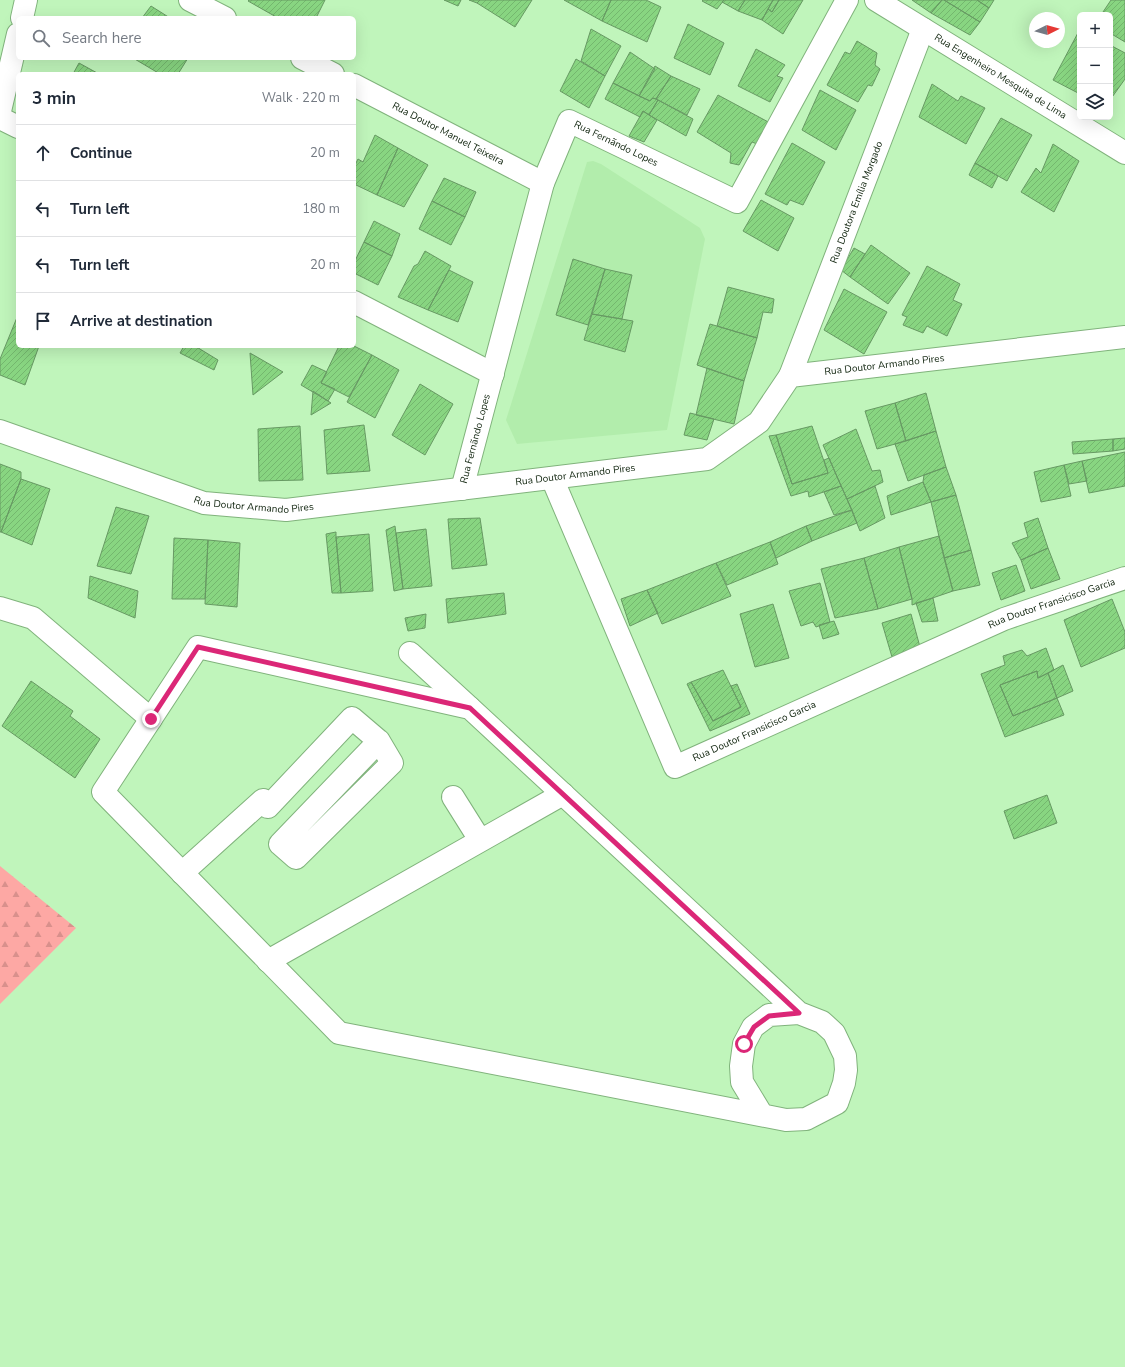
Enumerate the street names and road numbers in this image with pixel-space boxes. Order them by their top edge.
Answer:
street label: Rua Engenheiro Mesquita de Lima [932,30,1069,122]
street label: Rua Doutor Manuel Teixeira [390,99,507,169]
street label: Rua Fernãndo Lopes [572,117,661,170]
street label: Rua Doutora Emília Morgado [827,139,886,265]
street label: Rua Doutor Armando Pires [824,351,945,379]
street label: Rua Fernãndo Lopes [457,392,494,485]
street label: Rua Doutor Armando Pires [514,461,636,489]
street label: Rua Doutor Armando Pires [192,493,315,517]
street label: Rua Doutor Fransicisco Garcia [986,575,1117,632]
street label: Rua Doutor Fransicisco Garcia [690,697,818,765]

